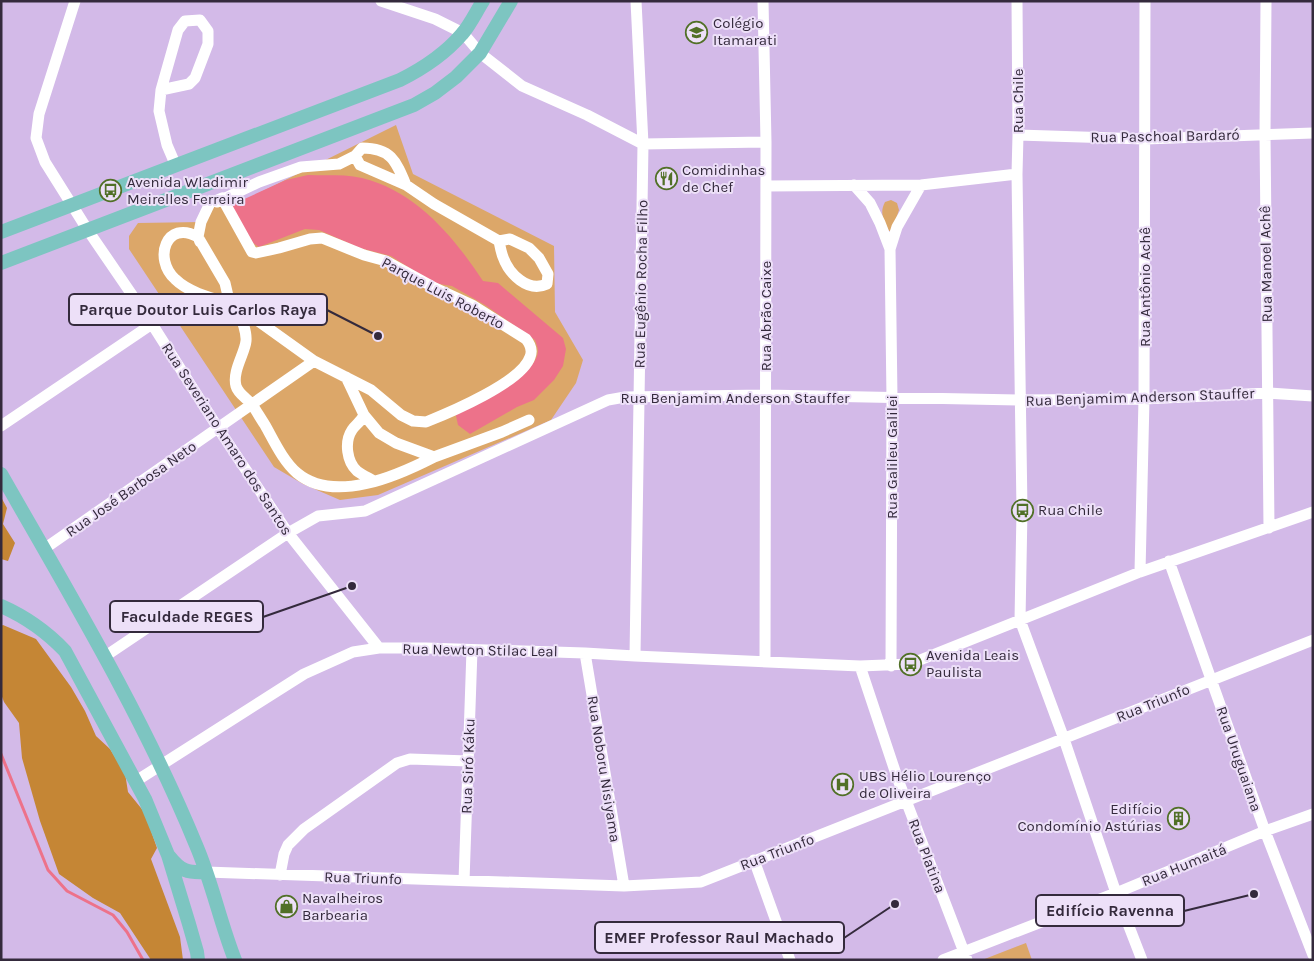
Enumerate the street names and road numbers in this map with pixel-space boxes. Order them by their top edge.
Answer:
street label: Rua Chile [1009,69,1027,133]
street label: Rua Paschoal Bardaró [1090,126,1240,146]
street label: Rua Eugênio Rocha Filho [631,199,651,369]
street label: Rua Manoel Achê [1256,205,1276,323]
street label: Rua Antônio Achê [1136,227,1154,347]
street label: Parque Luis Roberto [379,253,507,333]
street label: Rua Abrão Caixe [757,261,775,371]
street label: Rua Severiano Amaro dos Santos [158,339,296,539]
street label: Rua Benjamim Anderson Stauffer [1025,384,1255,410]
street label: Rua Benjamim Anderson Stauffer [620,389,850,407]
street label: Rua Galileu Galilei [883,395,901,519]
street label: Rua José Barbosa Neto [62,437,200,541]
street label: Rua Newton Stilac Leal [402,640,558,660]
street label: Rua Triunfo [1114,680,1192,726]
street label: Rua Noboru Nisiyama [584,694,624,844]
street label: Rua Uruguaiana [1213,704,1265,814]
street label: Rua Siró Káku [457,718,479,814]
street label: Rua Platina [905,816,949,896]
street label: Rua Triunfo [737,830,817,874]
street label: Rua Humaitá [1139,840,1229,890]
street label: Rua Triunfo [324,868,402,888]

